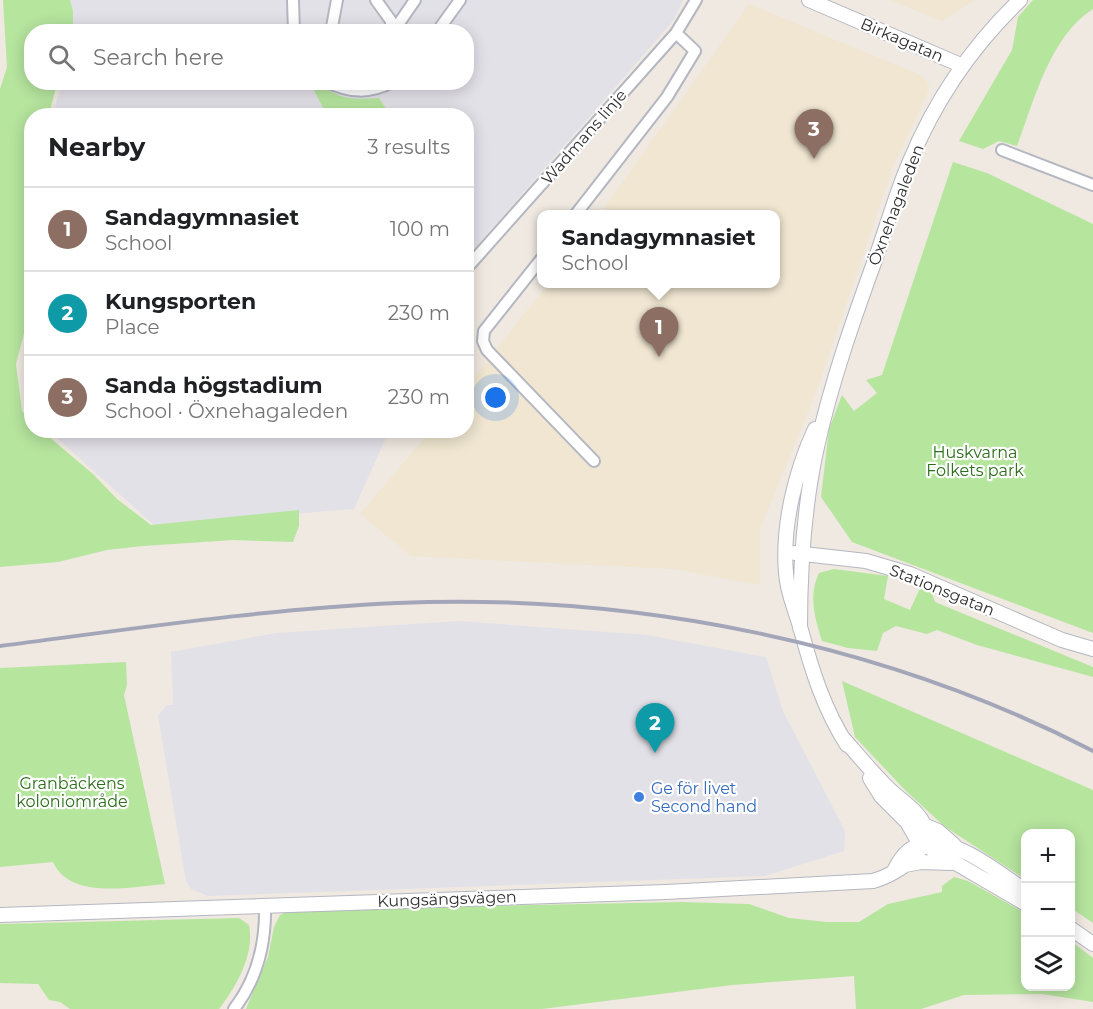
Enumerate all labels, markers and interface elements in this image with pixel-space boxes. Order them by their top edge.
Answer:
street label: Birkagatan [858,14,946,66]
search box [24,24,474,90]
icon: search [45,41,78,74]
text: Search here [93,44,224,71]
street label: Wadmans linje [538,86,630,188]
pin: 3 [794,110,834,159]
text: Nearby [48,131,145,163]
text: 3 results [367,135,450,159]
street label: Öxnehagaleden [863,141,928,268]
text: Sandagymnasiet [105,204,299,231]
popup [537,210,780,288]
text: 1 [64,217,71,241]
text: 100 m [390,217,450,241]
text: Sandagymnasiet [562,224,755,251]
text: School [105,231,172,255]
text: School [562,251,629,275]
text: Kungsporten [105,288,256,315]
text: 2 [62,301,73,325]
text: 230 m [388,301,450,325]
pin: 1 [640,308,678,357]
text: Place [105,315,160,339]
text: Sanda högstadium [105,372,323,399]
your location [481,383,510,412]
text: 3 [62,385,73,409]
text: 230 m [388,385,450,409]
text: School · Öxnehagaleden [105,399,348,423]
park label: Huskvarna Folkets park [926,443,1024,480]
street label: Stationsgatan [887,560,997,620]
pin: 2 [636,704,674,753]
park label: Granbäckens koloniområde [16,774,128,811]
place label: Ge för livet Second hand [651,779,757,816]
marker: Ge för livet Second hand [632,790,646,804]
map controls [1021,829,1075,991]
button: + [1021,829,1075,883]
button: − [1021,883,1075,937]
street label: Kungsängsvägen [377,887,517,911]
button: layers [1021,937,1075,991]

